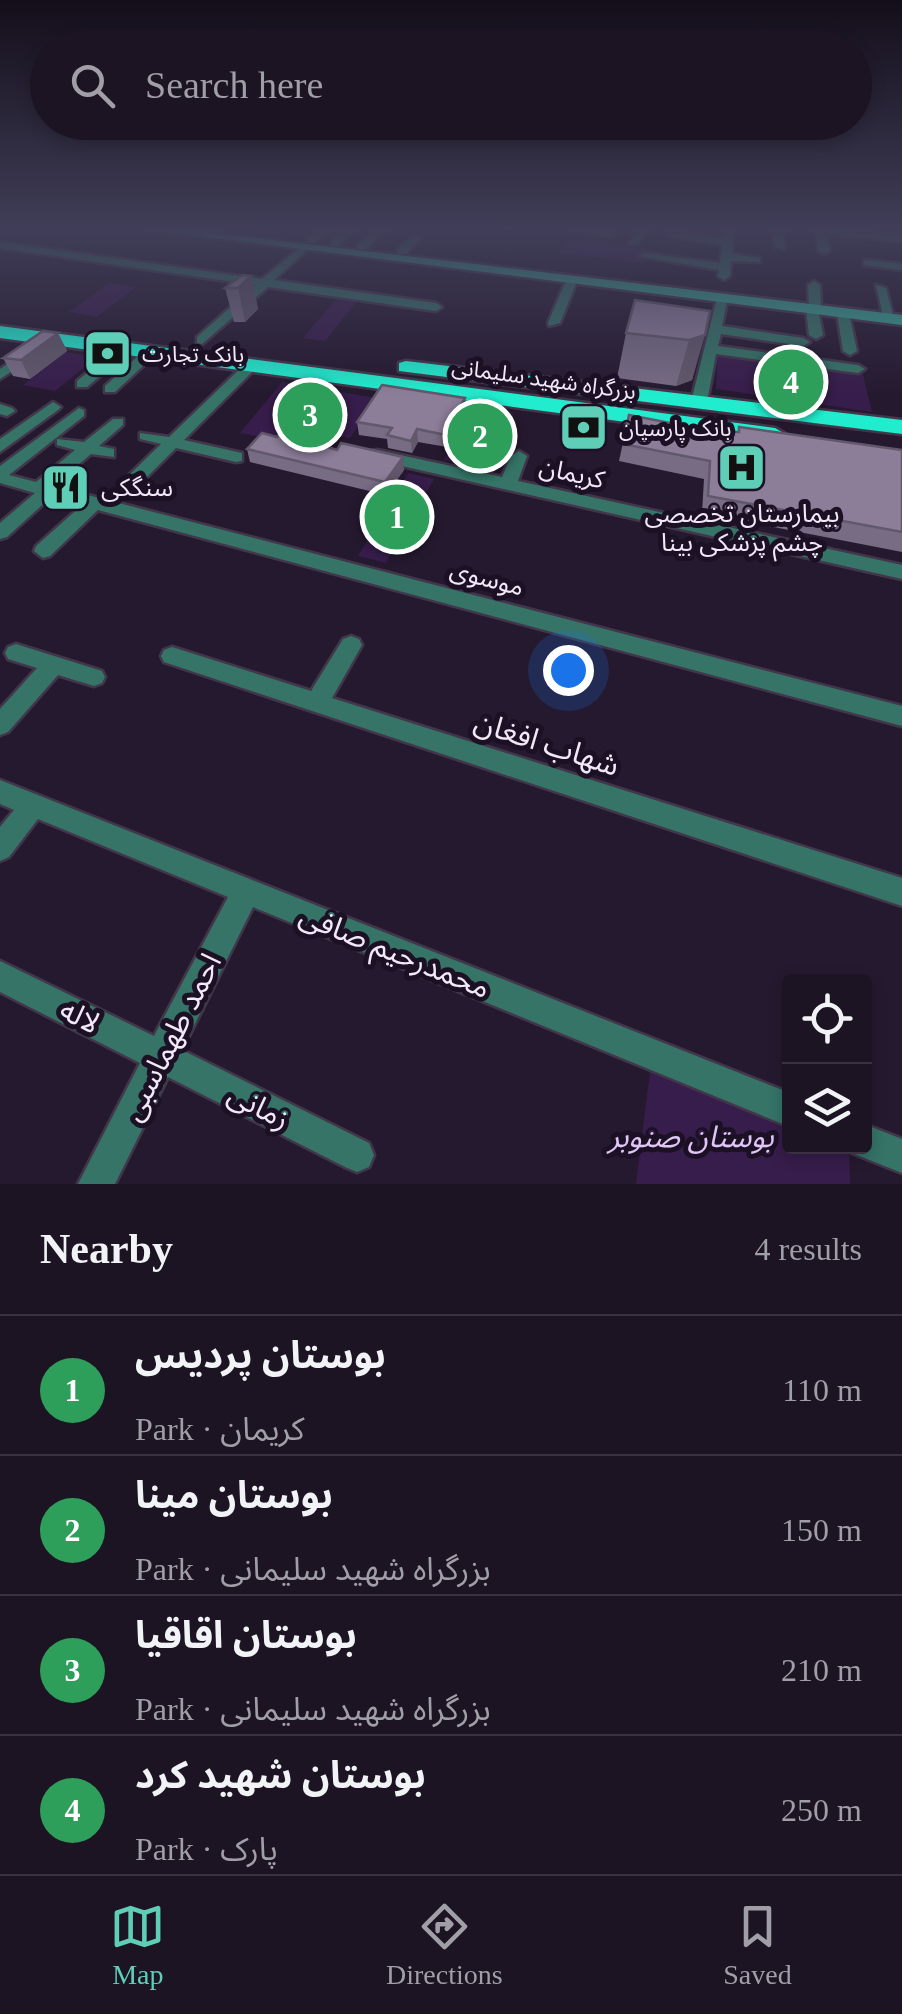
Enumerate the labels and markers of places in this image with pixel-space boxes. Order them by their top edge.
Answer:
bank icon: بانک تجارت [81,328,133,380]
place label: بانک تجارت [142,342,244,368]
pin: 4 [758,344,824,420]
pin: 3 [278,378,342,452]
pin: 2 [448,398,512,474]
bank icon: بانک پارسیان [558,402,610,454]
place label: بانک پارسیان [619,416,732,443]
hospital icon: بیمارستان تخصصی چشم پزشکی بینا [716,441,768,493]
restaurant icon: سنگکی [40,461,92,513]
place label: سنگکی [101,474,173,502]
pin: 1 [364,480,430,554]
place label: بیمارستان تخصصی چشم پزشکی بینا [644,500,840,562]

